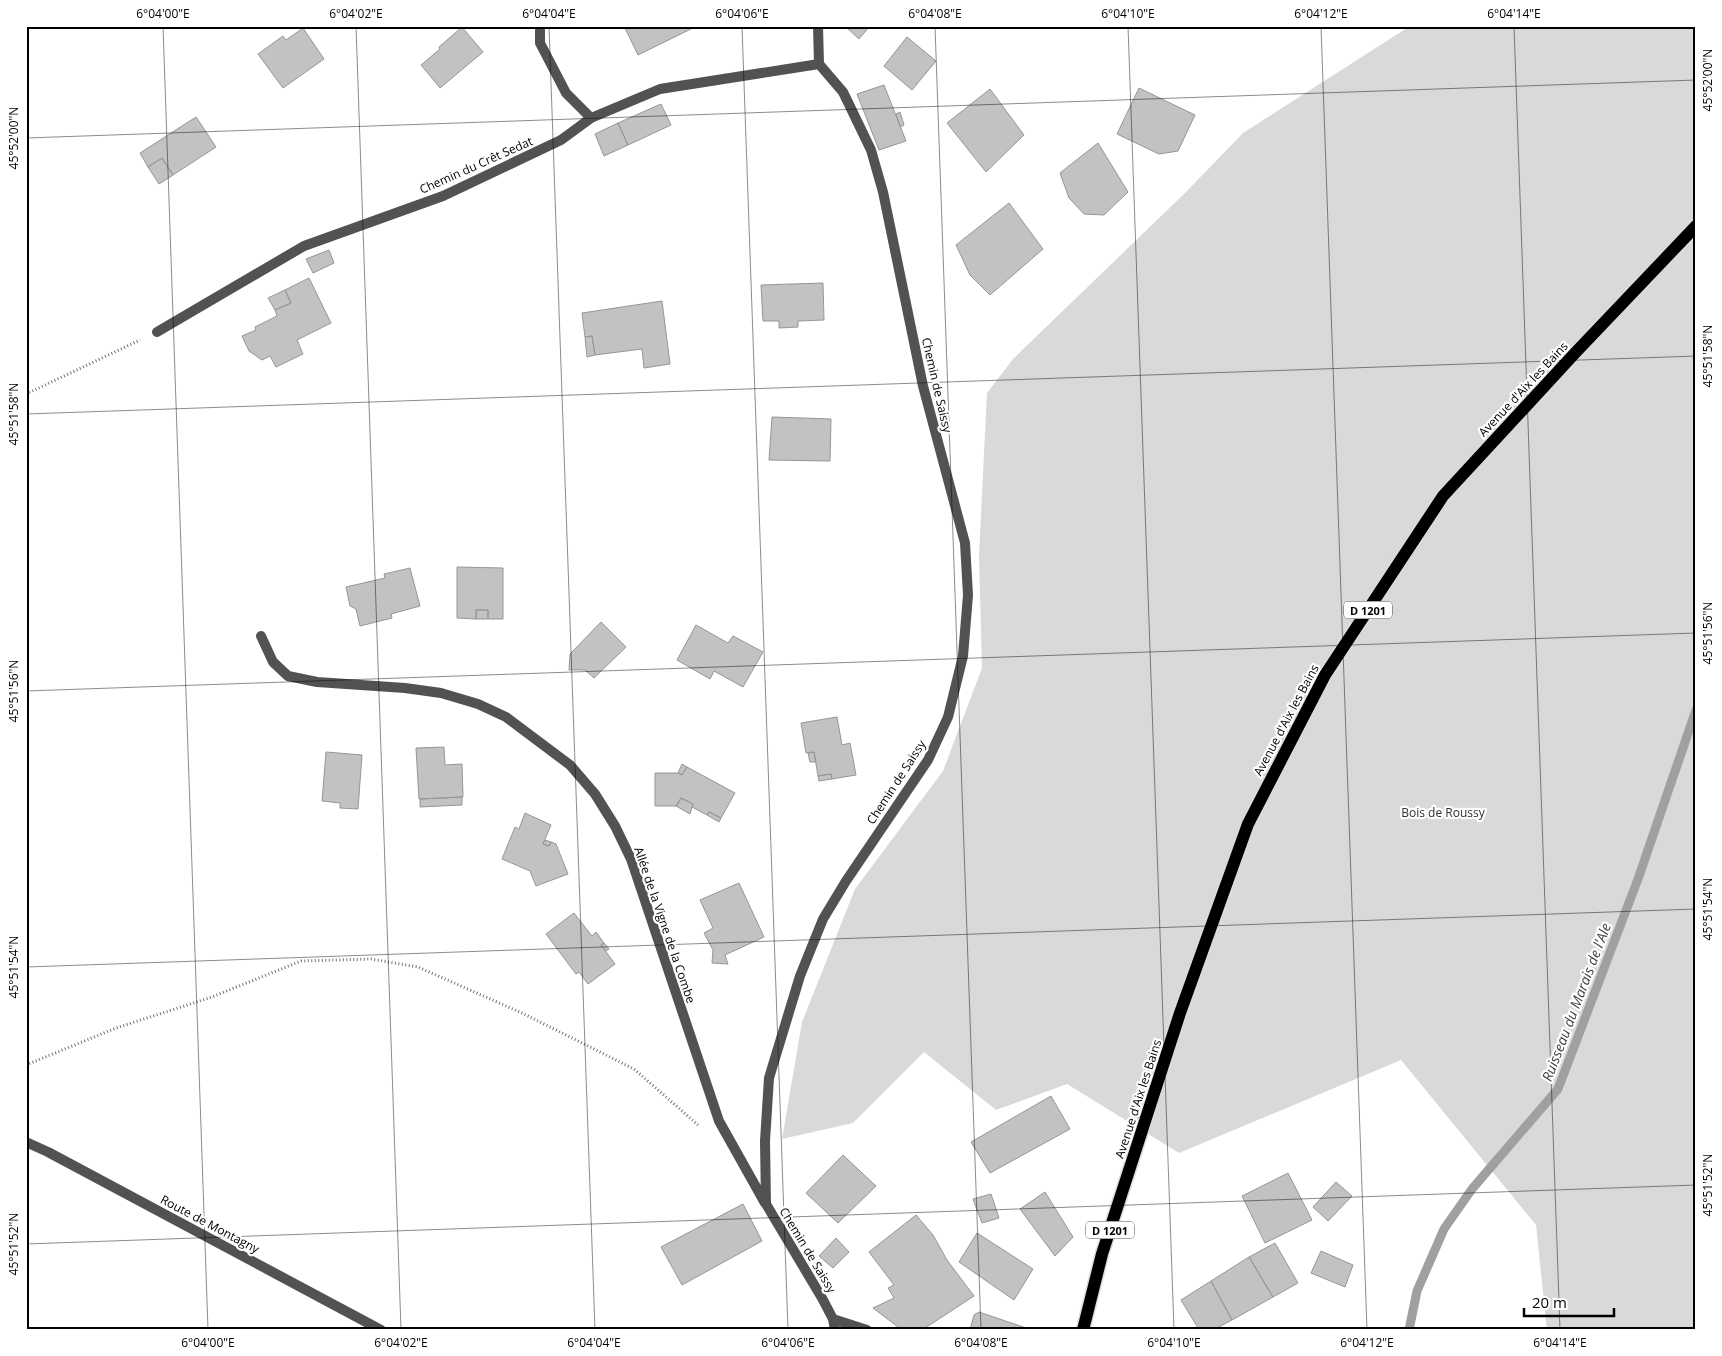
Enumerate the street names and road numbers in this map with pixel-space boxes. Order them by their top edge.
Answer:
street label: Chemin du Crêt Sedat [417,132,535,198]
street label: Chemin de Saissy [918,336,956,435]
street label: Avenue d'Aix les Bains [1474,338,1572,440]
road number: D 1201 [1344,602,1392,618]
street label: Avenue d'Aix les Bains [1249,661,1323,779]
street label: Chemin de Saissy [862,736,930,827]
street label: Allée de la Vigne de la Combe [630,845,700,1006]
street label: Avenue d'Aix les Bains [1111,1037,1165,1161]
street label: Route de Montagny [158,1191,263,1258]
street label: Chemin de Saissy [776,1204,841,1297]
road number: D 1201 [1086,1222,1134,1238]

